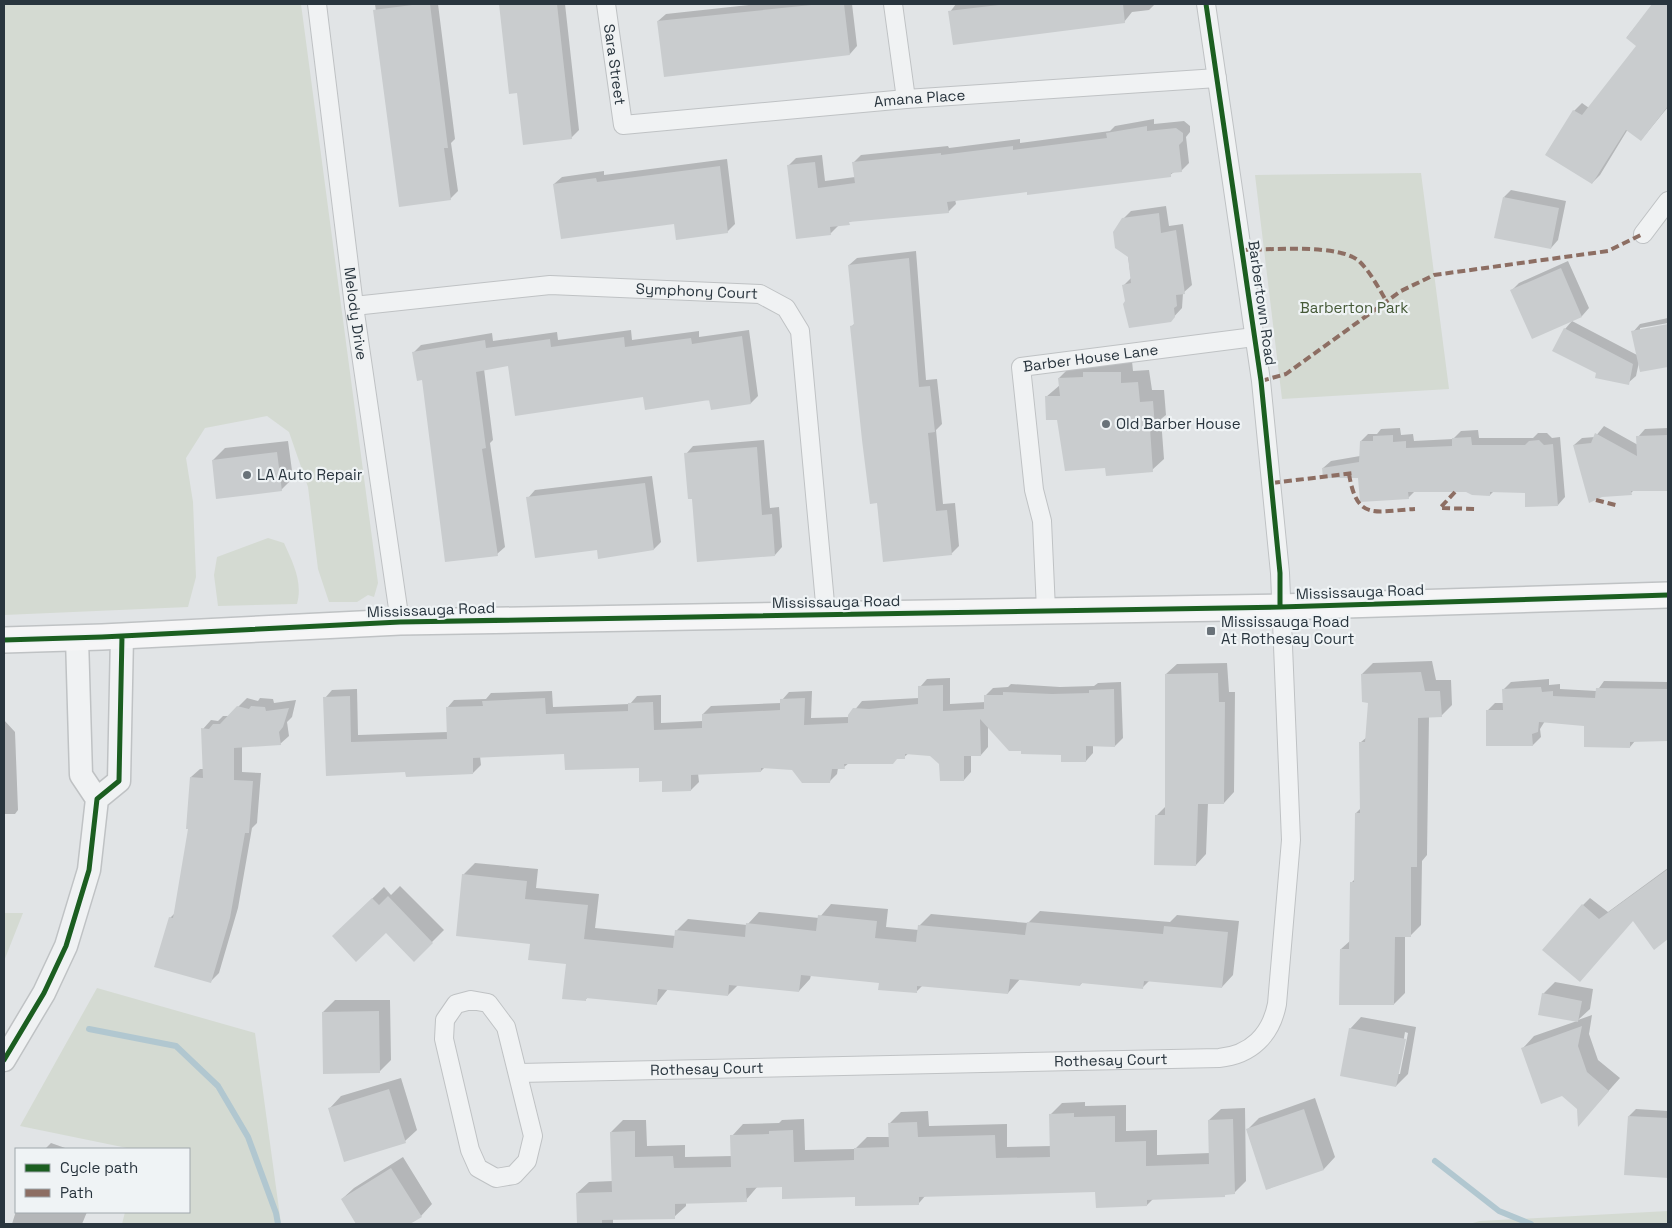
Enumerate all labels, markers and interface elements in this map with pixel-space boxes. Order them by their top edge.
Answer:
street label: Sara Street [600,23,630,106]
street label: Amana Place [873,85,966,111]
street label: Barbertown Road [1244,239,1281,367]
street label: Melody Drive [340,266,372,361]
street label: Symphony Court [635,279,758,303]
park label: Barberton Park [1300,298,1408,317]
street label: Barber House Lane [1022,339,1159,376]
place label: Old Barber House [1116,414,1241,433]
marker: Old Barber House [1100,418,1112,430]
place label: LA Auto Repair [257,465,363,484]
marker: LA Auto Repair [241,469,253,481]
street label: Mississauga Road [1295,580,1424,603]
street label: Mississauga Road [772,591,900,612]
street label: Mississauga Road [366,598,495,621]
place label: Mississauga Road At Rothesay Court [1221,612,1354,648]
marker: Mississauga Road At Rothesay Court [1205,625,1217,637]
street label: Rothesay Court [1054,1049,1168,1071]
street label: Rothesay Court [650,1058,764,1079]
legend [15,1148,190,1213]
text: Cycle path [60,1158,138,1177]
text: Path [60,1183,93,1202]

